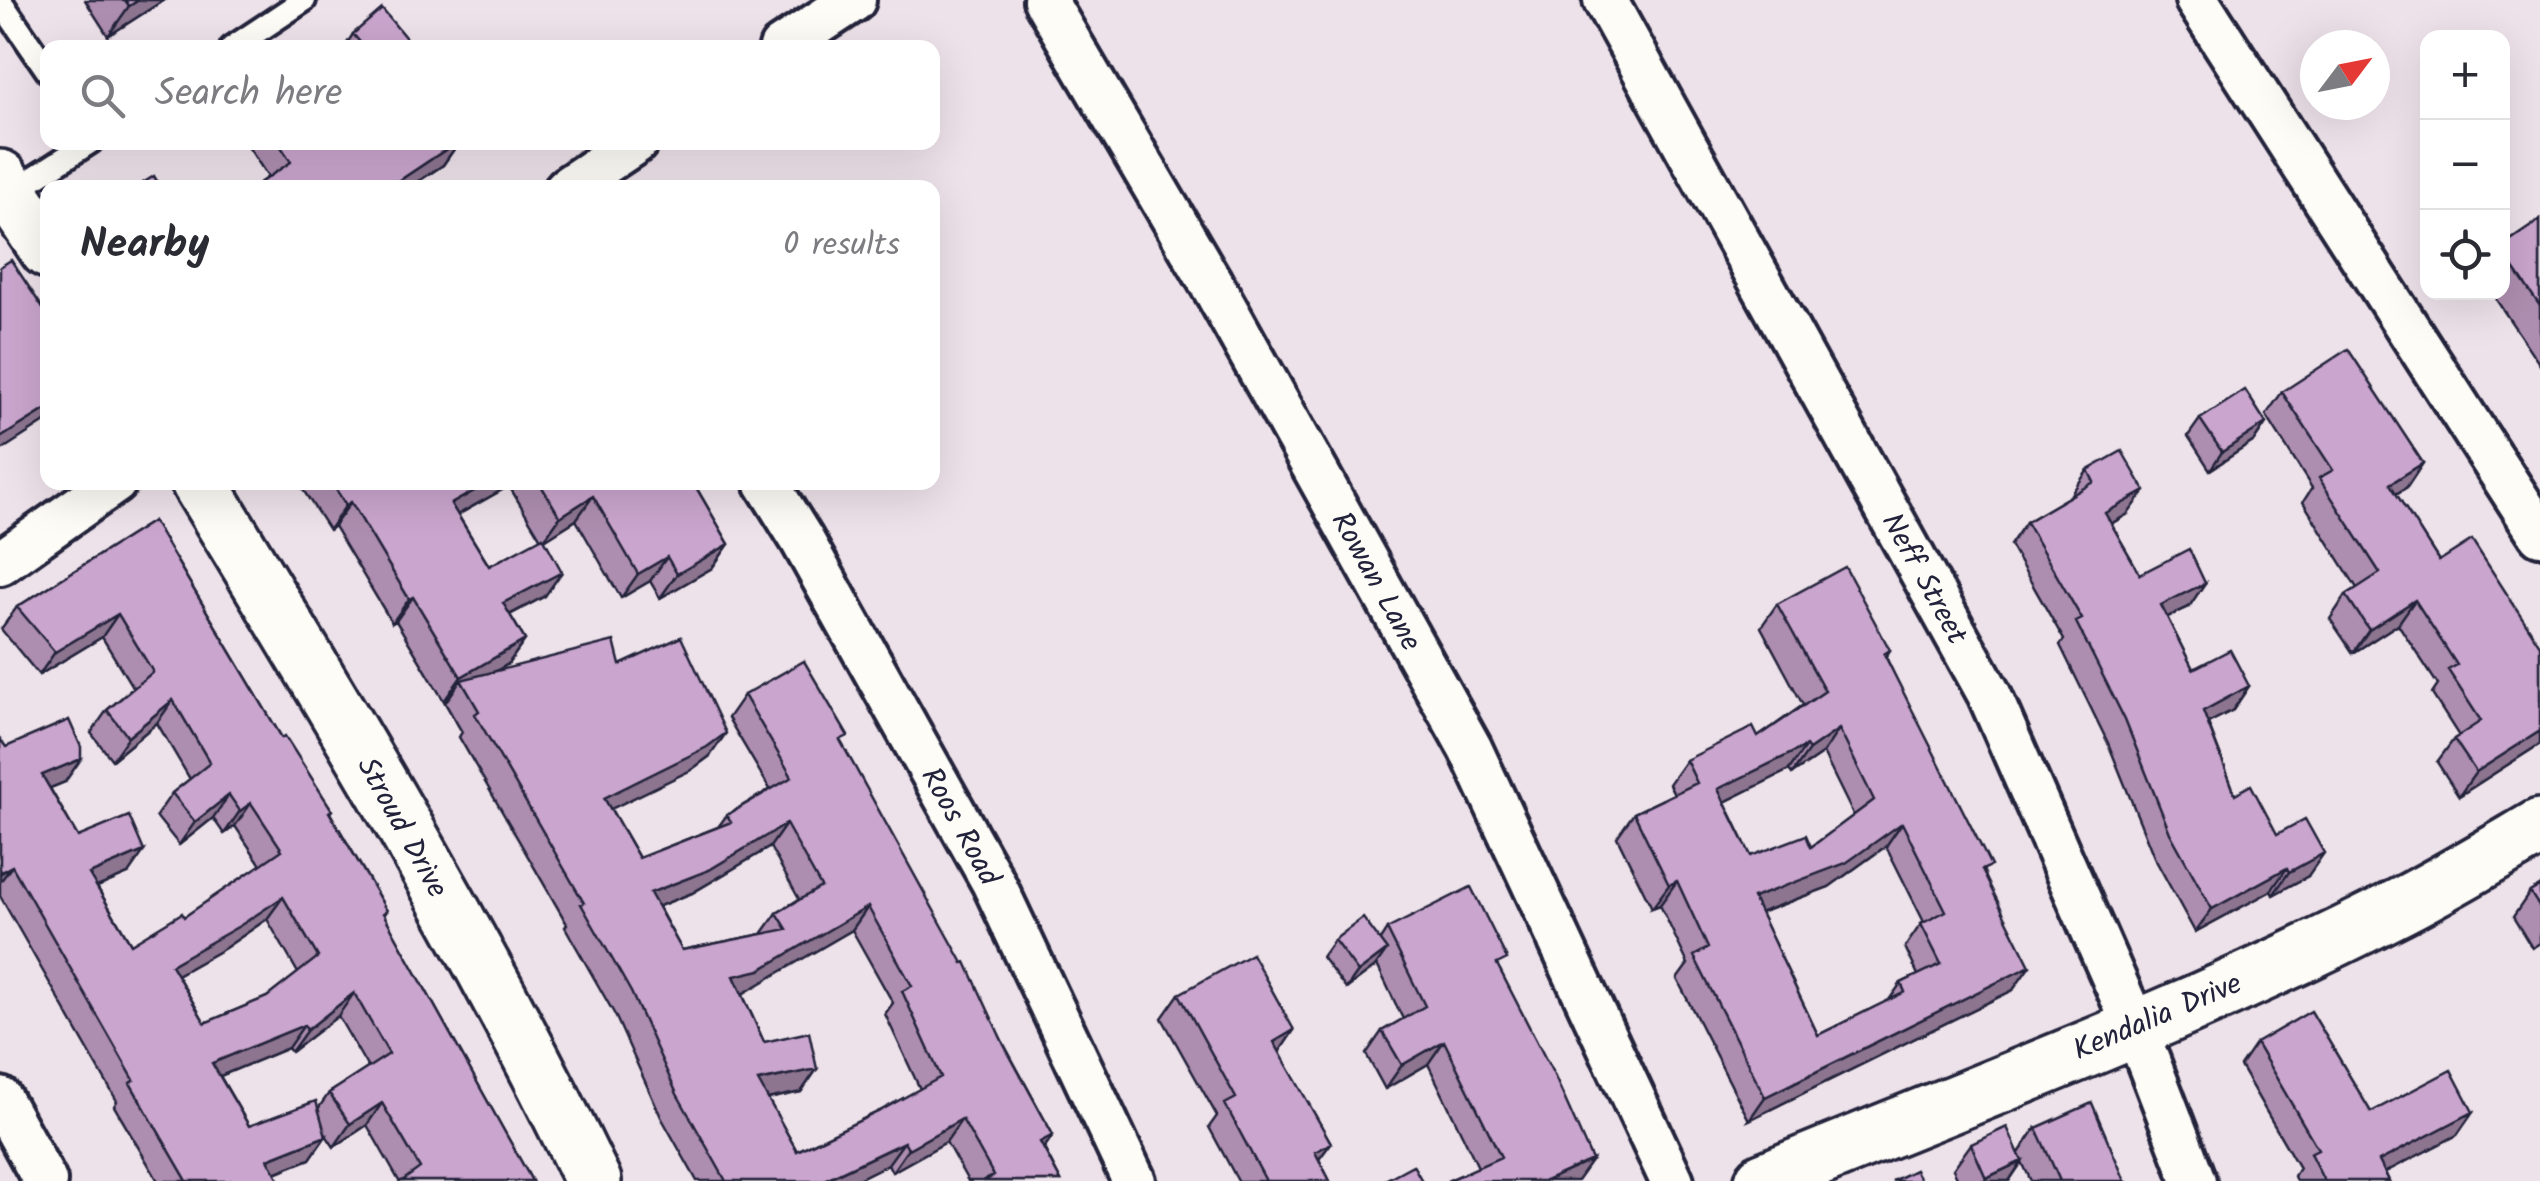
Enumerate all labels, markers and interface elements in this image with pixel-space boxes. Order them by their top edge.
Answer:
north arrow [2300,30,2390,120]
map controls [2420,30,2510,300]
button: + [2420,30,2510,120]
search box [40,40,940,150]
text: Search here [155,65,342,125]
icon: search [75,68,130,123]
button: − [2420,120,2510,210]
button: locate [2420,210,2510,300]
text: Nearby [80,212,209,279]
text: 0 results [783,220,900,271]
street label: Rowan Lane [1317,503,1433,661]
street label: Neff Street [1867,504,1979,654]
street label: Stroud Drive [343,749,460,907]
street label: Roos Road [907,759,1012,896]
street label: Kendalia Drive [2066,961,2250,1075]

